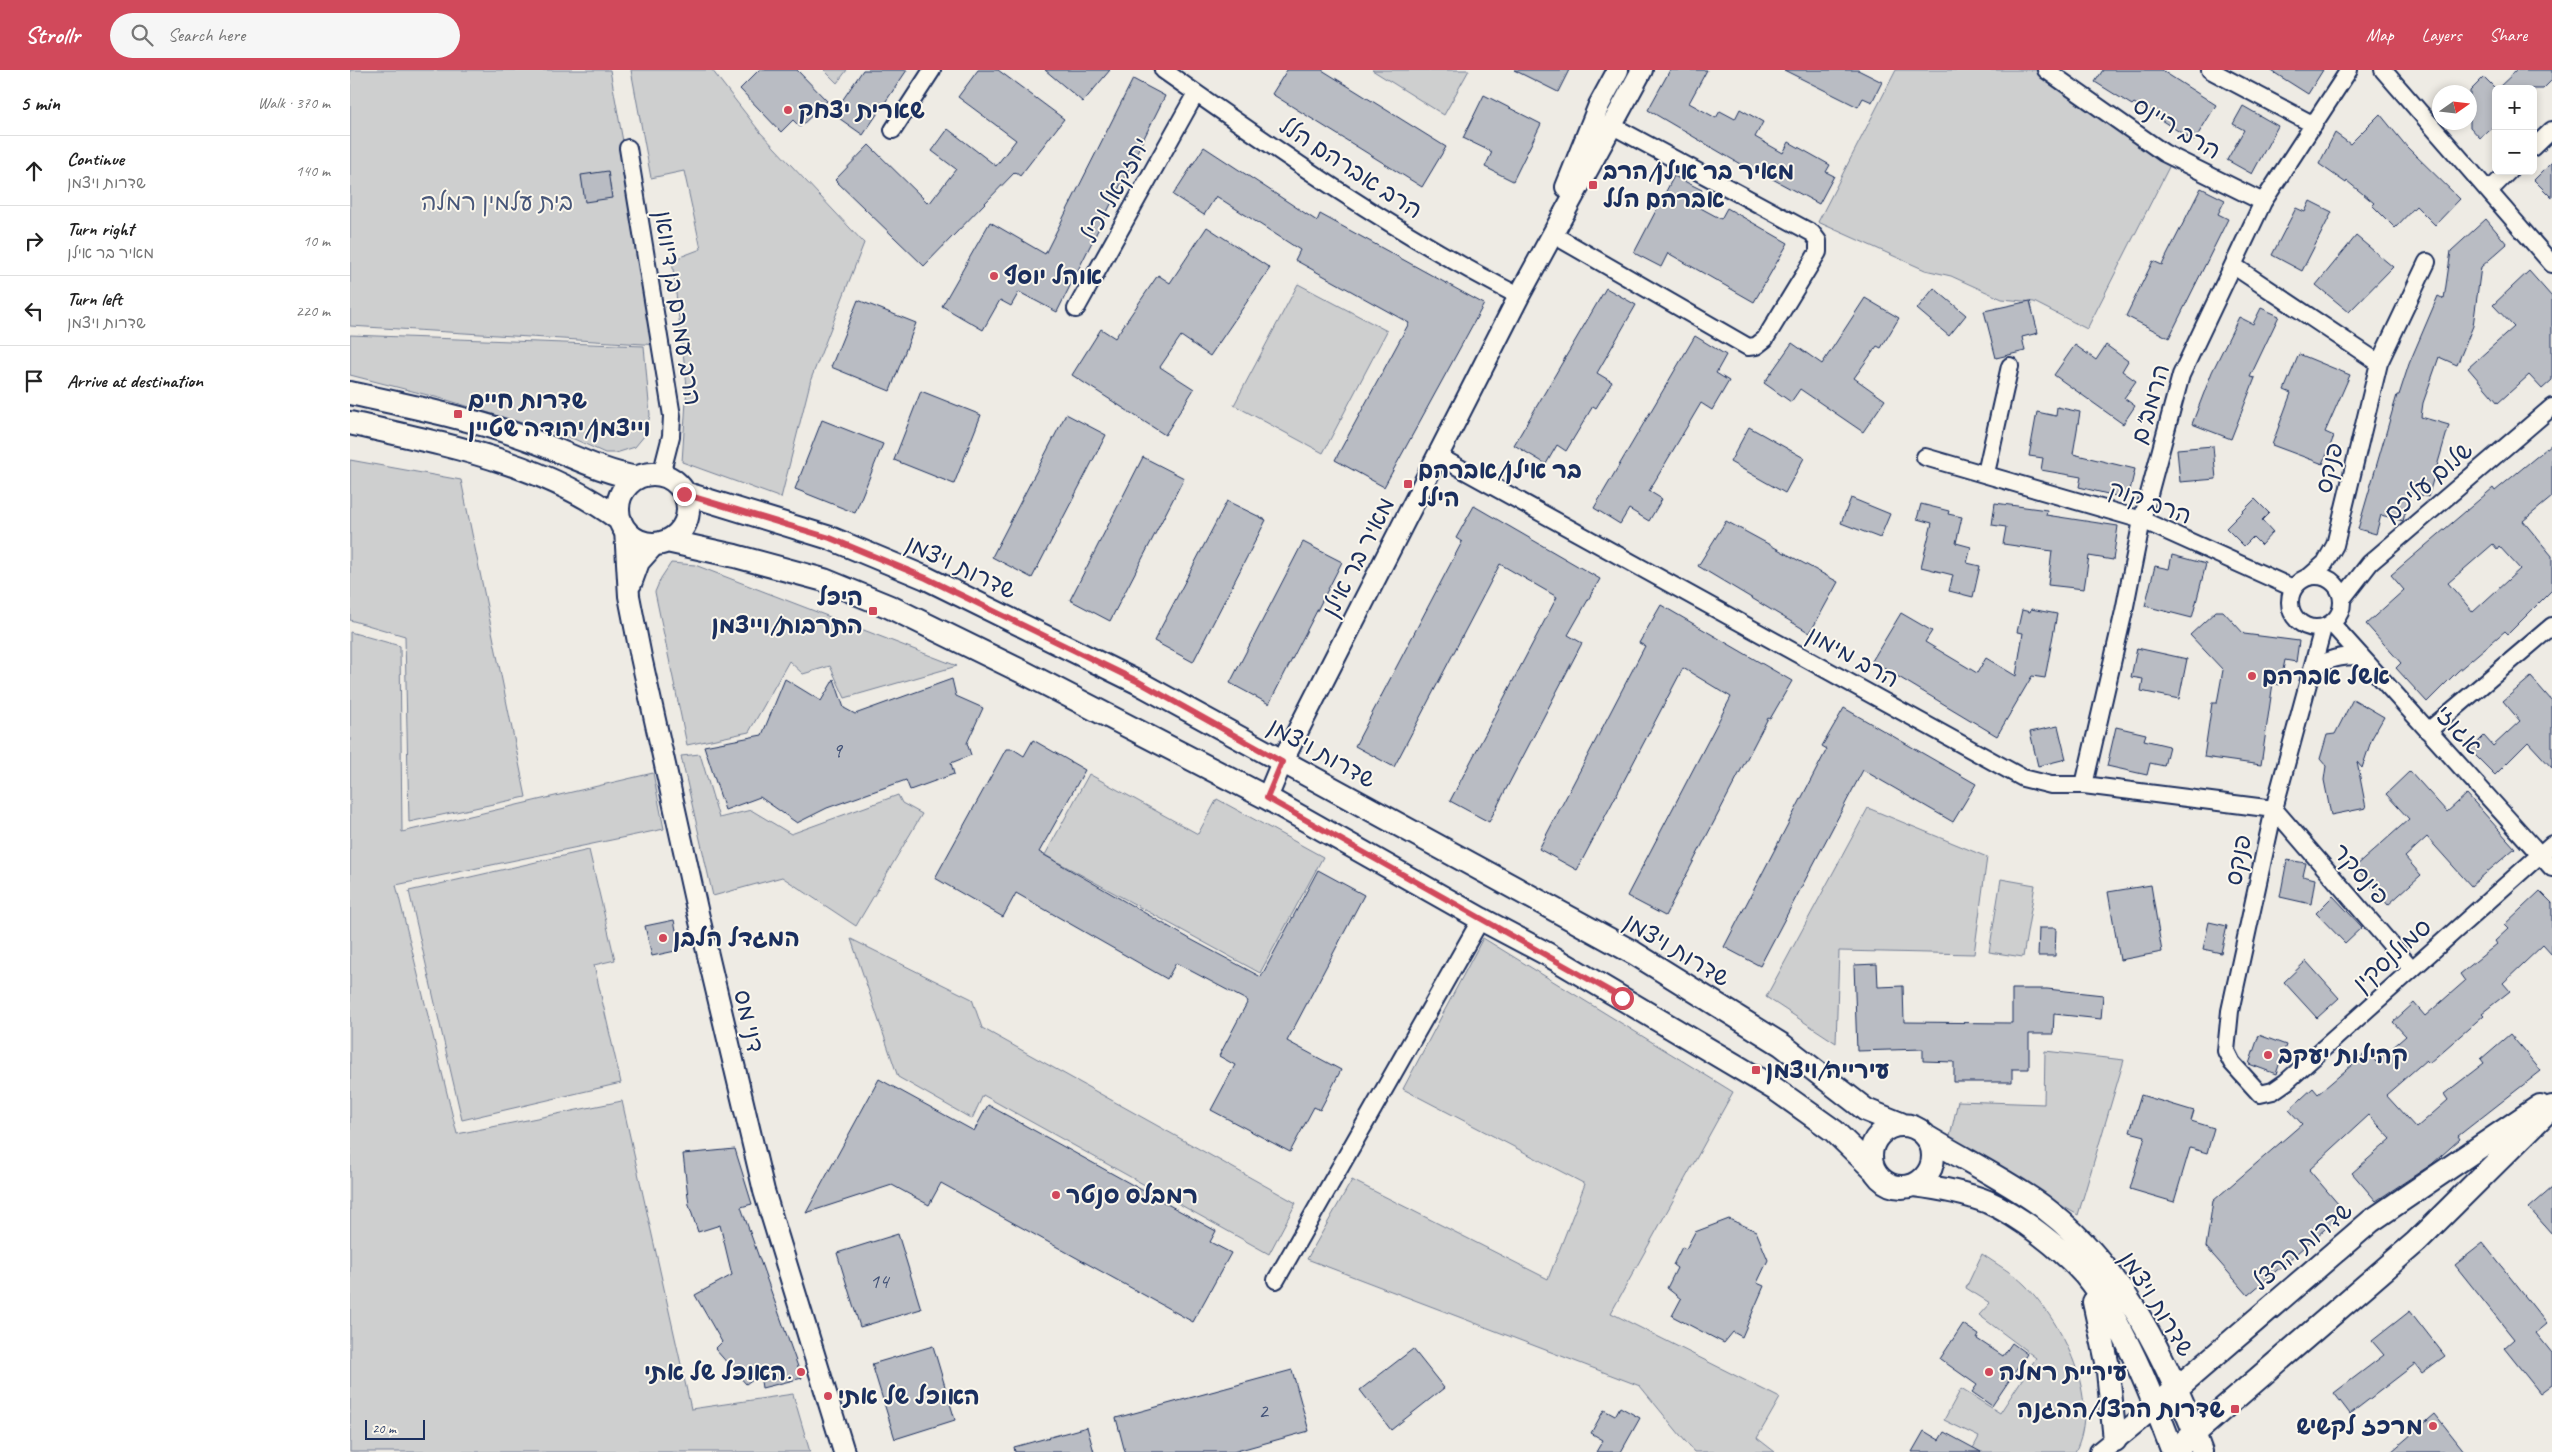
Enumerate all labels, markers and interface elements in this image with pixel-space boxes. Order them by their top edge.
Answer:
search box [110,13,460,58]
text: Strollr [25,20,80,50]
icon: search [128,21,156,49]
text: Search here [168,23,245,47]
text: Map [2366,24,2394,46]
text: Layers [2422,24,2461,46]
text: Share [2489,24,2527,46]
north arrow [2432,85,2477,130]
map controls [2492,85,2537,175]
button: + [2492,85,2537,130]
text: 5 min [20,90,60,116]
street label: הרב ריינס [2128,90,2226,166]
text: Walk · 370 m [258,93,330,113]
place label: שארית יצחק [798,95,925,125]
marker: שארית יצחק [782,104,794,116]
street label: הרב אברהם הלל [1274,111,1428,225]
button: − [2492,130,2537,175]
street label: יחזקאל וכיל [1074,132,1156,248]
text: Continue [67,147,124,171]
place label: מאיר בר אילן/הרב אברהם הלל [1602,156,1794,214]
icon: ahead [20,157,48,185]
text: 140 m [296,161,330,181]
text: שדרות ויצמן [67,173,146,193]
marker: מאיר בר אילן/הרב אברהם הלל [1587,179,1599,191]
park label: בית עלמין רמלה [421,187,573,217]
street label: הרב עמרם בן דיוואן [648,208,708,408]
text: Turn right [67,217,134,241]
icon: right [20,227,48,255]
text: 10 m [303,231,330,251]
text: מאיר בר אילן [67,243,154,263]
place label: אוהל יוסף [1004,261,1102,291]
marker: אוהל יוסף [988,270,1000,282]
text: Turn left [67,287,122,311]
icon: left [20,297,48,325]
text: 220 m [296,301,330,321]
text: שדרות ויצמן [67,313,146,333]
street label: הרמב"ם [2124,360,2176,448]
icon: arrive [20,367,48,395]
text: Arrive at destination [67,369,203,393]
place label: שדרות חיים וייצמן/יהודה שטיין [468,385,651,443]
marker: שדרות חיים וייצמן/יהודה שטיין [452,408,464,420]
street label: שלום עליכם [2377,435,2479,529]
street label: פנקס [2308,440,2350,496]
place label: בר אילן/אברהם הילל [1418,455,1582,513]
street label: הרב קוק [2104,473,2196,531]
marker: בר אילן/אברהם הילל [1402,478,1414,490]
route end [673,483,696,506]
street label: מאיר בר אילן [1315,492,1401,622]
street label: שדרות ויצמן [901,528,1021,606]
place label: היכל התרבות/וייצמן [712,582,863,640]
marker: היכל התרבות/וייצמן [867,605,879,617]
street label: הרב מימון [1802,619,1904,695]
place label: אשל אברהם [2262,661,2390,691]
marker: אשל אברהם [2246,670,2258,682]
street label: אגוזי [2429,699,2489,761]
street label: שדרות ויצמן [1263,711,1381,795]
house number: 9 [832,737,843,763]
street label: פנקס [2218,832,2258,888]
street label: פינסקר [2326,837,2396,911]
street label: שדרות ויצמן [1619,907,1736,993]
street label: סמולנסקין [2346,912,2438,998]
place label: המגדל הלבן [673,923,800,953]
marker: המגדל הלבן [657,932,669,944]
street label: דני מס [727,987,771,1055]
route start [1611,987,1634,1010]
place label: קהילות יעקב [2278,1040,2408,1070]
marker: קהילות יעקב [2262,1049,2274,1061]
place label: עירייה/ויצמן [1766,1055,1890,1085]
marker: עירייה/ויצמן [1750,1064,1762,1076]
place label: רמבלס סנטר [1066,1180,1198,1210]
marker: רמבלס סנטר [1050,1189,1062,1201]
street label: שדרות הרצל [2246,1195,2359,1297]
street label: שדרות ויצמן [2113,1246,2201,1362]
house number: 14 [870,1268,891,1294]
place label: האוכל של אתי. [644,1357,792,1387]
place label: עיריית רמלה [1999,1357,2128,1387]
marker: האוכל של אתי. [795,1366,807,1378]
marker: עיריית רמלה [1983,1366,1995,1378]
place label: האוכל של אתי [838,1381,980,1411]
marker: האוכל של אתי [822,1390,834,1402]
place label: שדרות הרצל/ההגנה [2017,1394,2225,1424]
house number: 2 [1258,1398,1269,1424]
marker: שדרות הרצל/ההגנה [2229,1403,2241,1415]
place label: מרכז לקשיש [2296,1411,2423,1441]
scale bar [365,1417,425,1440]
text: 20 m [372,1420,396,1437]
marker: מרכז לקשיש [2427,1420,2439,1432]

